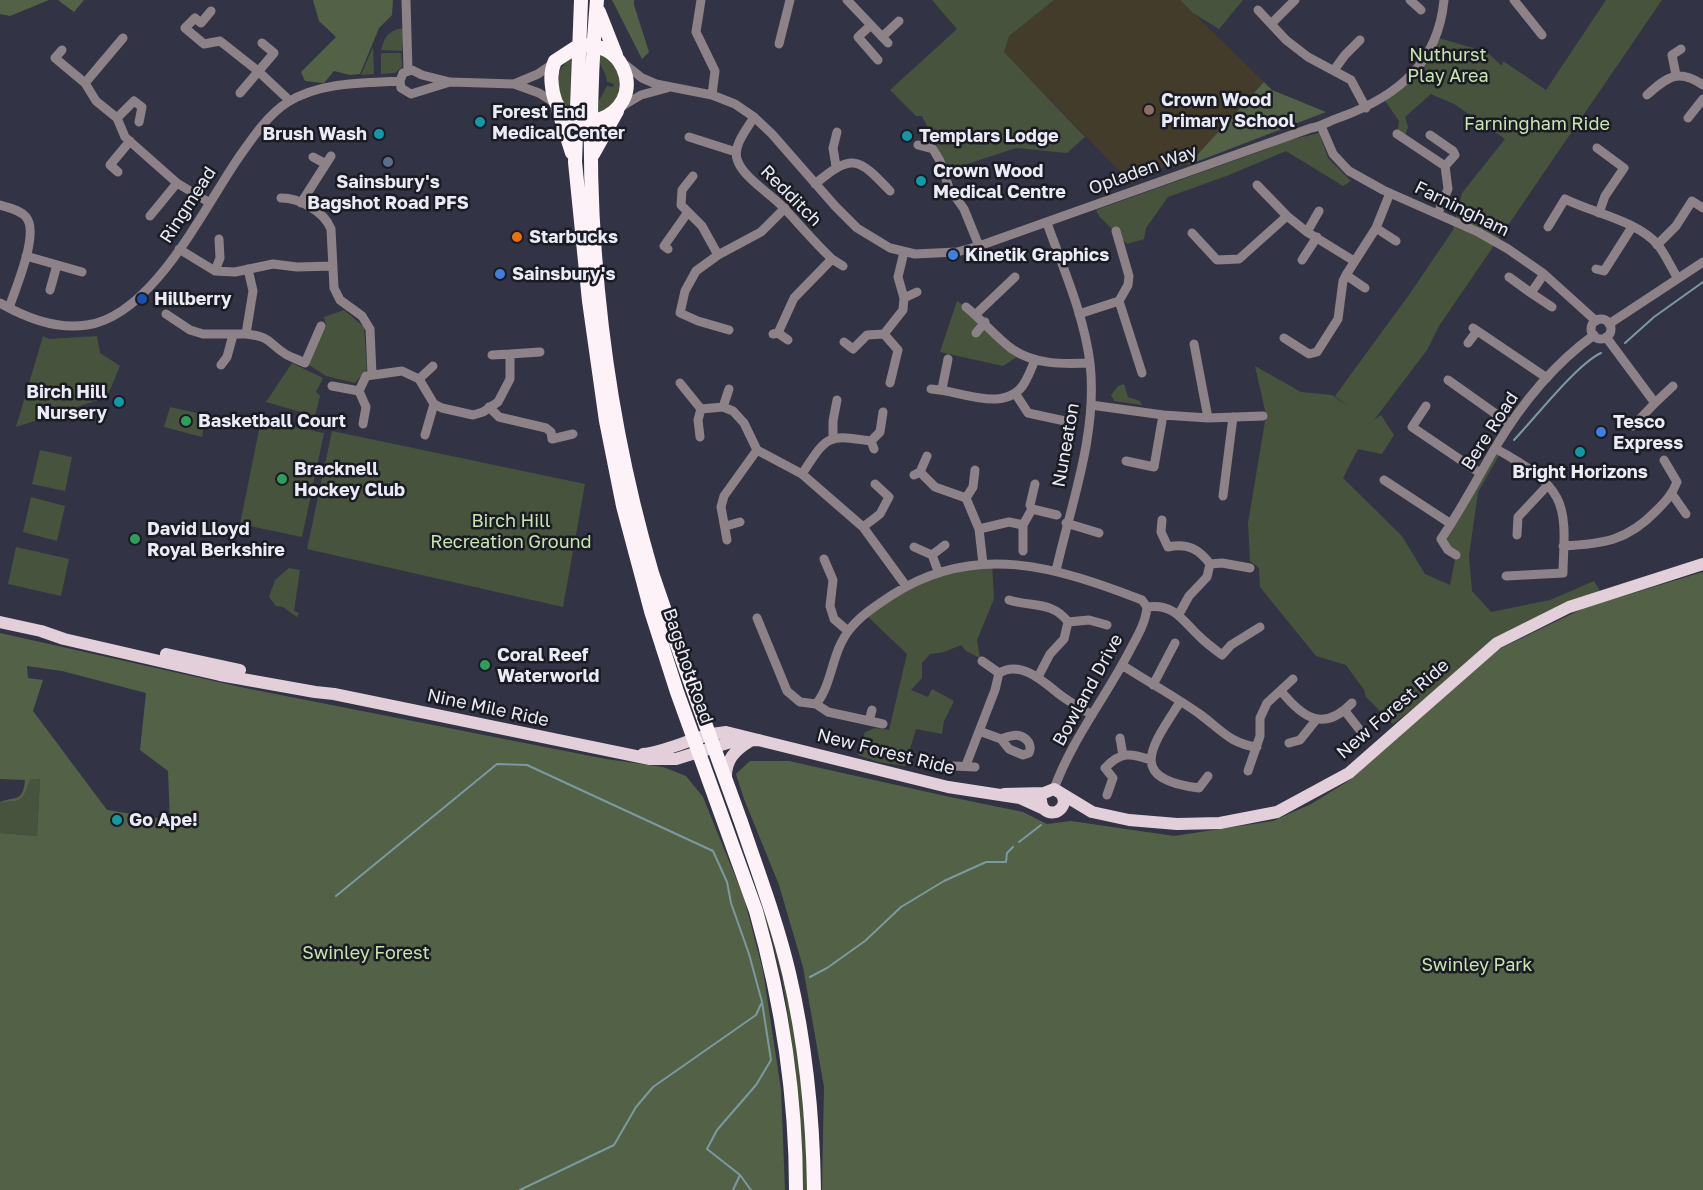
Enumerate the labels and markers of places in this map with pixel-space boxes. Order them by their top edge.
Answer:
place label: Crown Wood Primary School [1161,89,1295,132]
place label: Forest End Medical Center [492,101,625,144]
marker: Crown Wood Primary School [1142,103,1156,117]
marker: Forest End Medical Center [473,115,487,129]
place label: Brush Wash [263,123,367,145]
place label: Templars Lodge [919,125,1059,147]
marker: Brush Wash [372,127,386,141]
marker: Templars Lodge [900,129,914,143]
marker: Sainsbury's Bagshot Road PFS [381,155,395,169]
place label: Crown Wood Medical Centre [933,160,1066,202]
place label: Sainsbury's Bagshot Road PFS [307,171,469,213]
marker: Crown Wood Medical Centre [914,174,928,188]
place label: Starbucks [529,226,618,248]
marker: Starbucks [510,230,524,244]
place label: Kinetik Graphics [965,244,1109,266]
marker: Kinetik Graphics [946,248,960,262]
place label: Sainsbury's [512,263,615,285]
marker: Sainsbury's [493,267,507,281]
place label: Hillberry [154,288,232,310]
marker: Hillberry [135,292,149,306]
place label: Birch Hill Nursery [26,381,107,424]
marker: Birch Hill Nursery [112,395,126,409]
place label: Basketball Court [198,410,346,432]
place label: Tesco Express [1613,411,1683,454]
marker: Basketball Court [179,414,193,428]
marker: Tesco Express [1594,425,1608,439]
marker: Bright Horizons [1573,445,1587,459]
place label: Bracknell Hockey Club [294,458,405,500]
place label: Bright Horizons [1512,461,1648,483]
marker: Bracknell Hockey Club [275,472,289,486]
place label: David Lloyd Royal Berkshire [147,518,285,560]
marker: David Lloyd Royal Berkshire [128,532,142,546]
place label: Coral Reef Waterworld [497,644,599,686]
marker: Coral Reef Waterworld [478,658,492,672]
place label: Go Ape! [129,809,198,831]
marker: Go Ape! [110,813,124,827]

